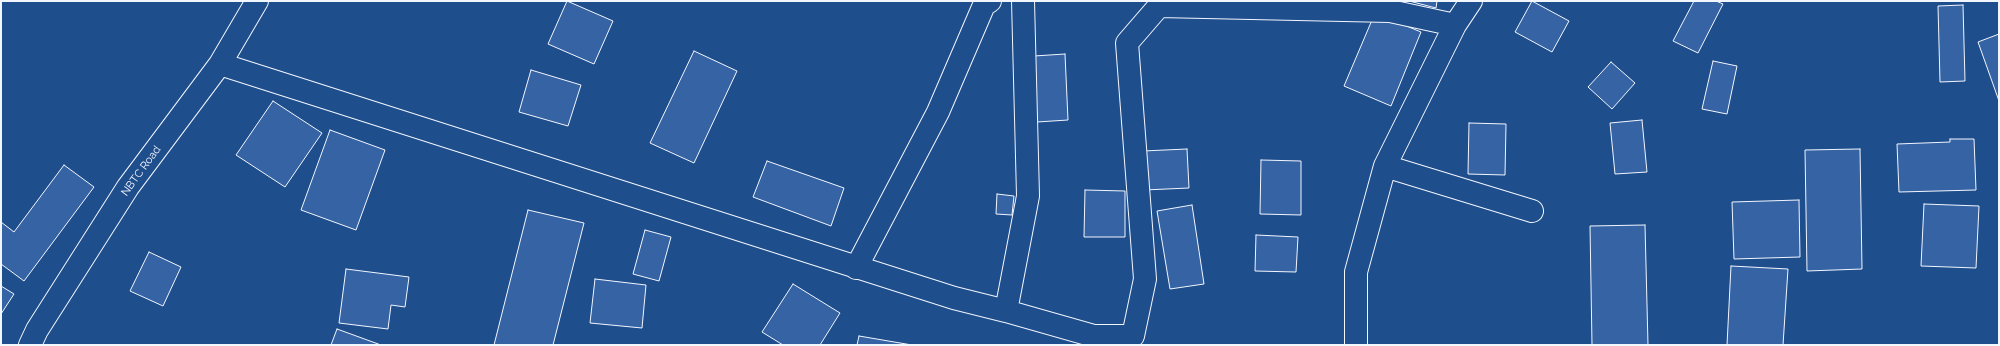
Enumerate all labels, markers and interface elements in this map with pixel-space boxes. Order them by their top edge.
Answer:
street label: NBTC Road [118,143,164,199]

